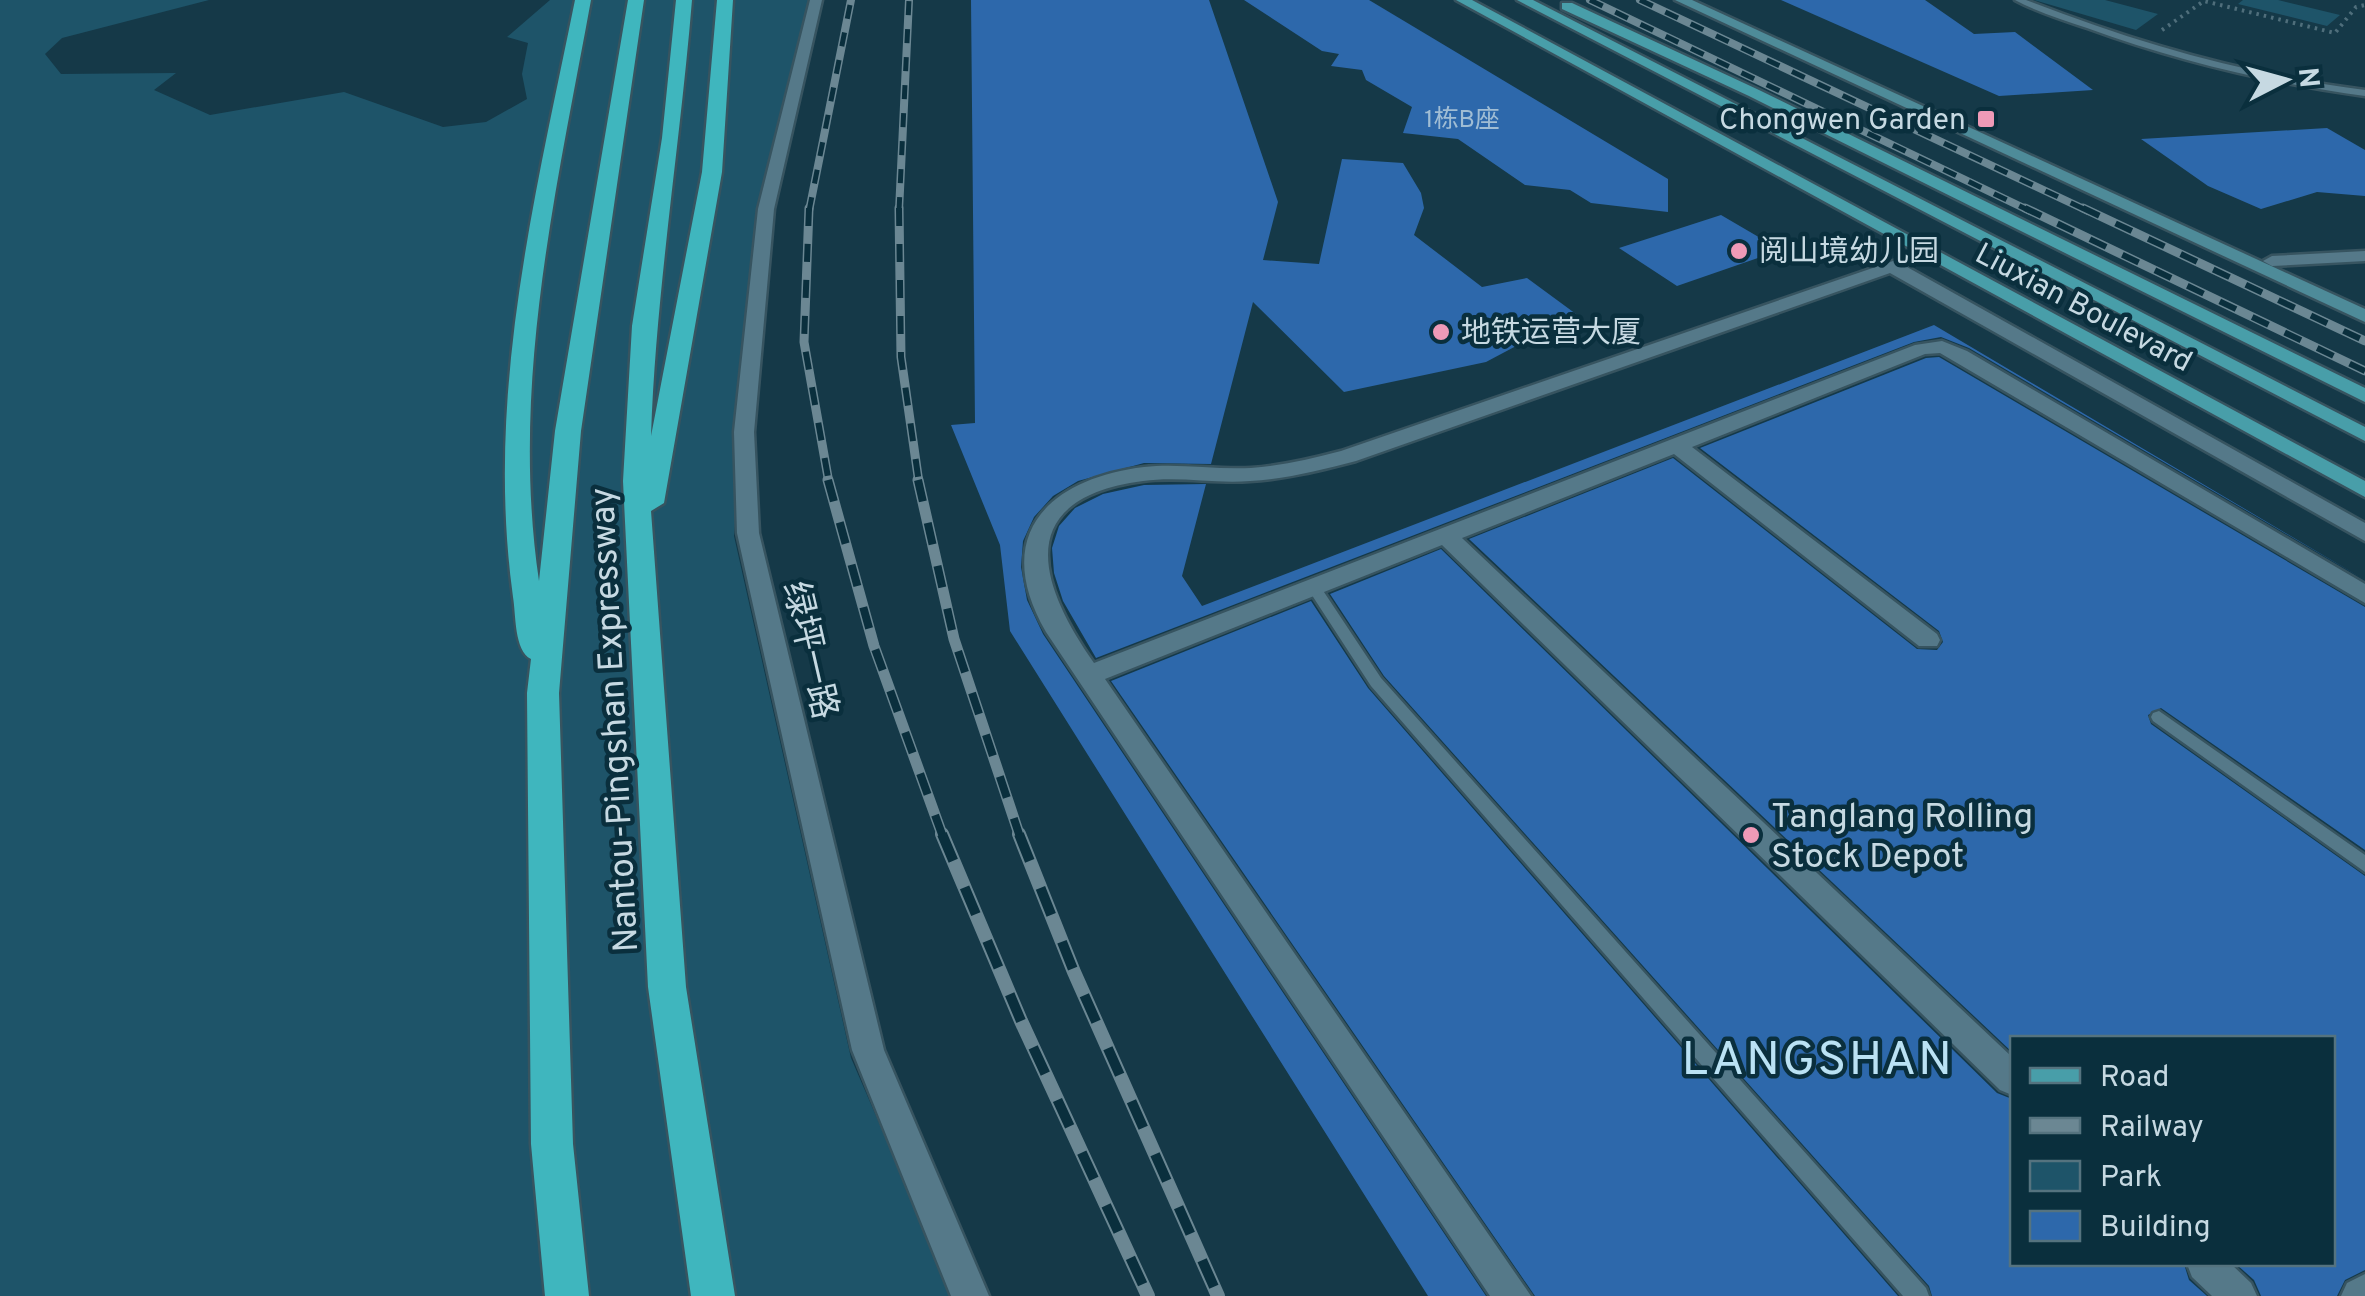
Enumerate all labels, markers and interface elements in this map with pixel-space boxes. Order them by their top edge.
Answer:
north arrow [2235,30,2335,130]
text: N [2288,66,2326,90]
place label: Chongwen Garden [1719,103,1966,140]
house number: 1栋B座 [1424,105,1500,137]
marker: Chongwen Garden [1975,108,1997,130]
place label: 阅山境幼儿园 [1759,235,1939,272]
street label: Liuxian Boulevard [1968,236,2198,382]
marker: 阅山境幼儿园 [1728,240,1750,262]
place label: 地铁运营大厦 [1461,316,1641,353]
marker: 地铁运营大厦 [1430,321,1452,343]
street label: Nantou-Pingshan Expressway [582,486,650,953]
street label: 绿坪一路 [771,578,845,724]
place label: Tanglang Rolling Stock Depot [1771,796,2033,880]
marker: Tanglang Rolling Stock Depot [1740,824,1762,846]
district label: LANGSHAN [1682,1032,1954,1092]
legend [2010,1036,2335,1266]
text: Road [2100,1060,2169,1097]
text: Railway [2100,1110,2204,1147]
text: Park [2100,1160,2162,1197]
text: Building [2100,1210,2211,1247]

